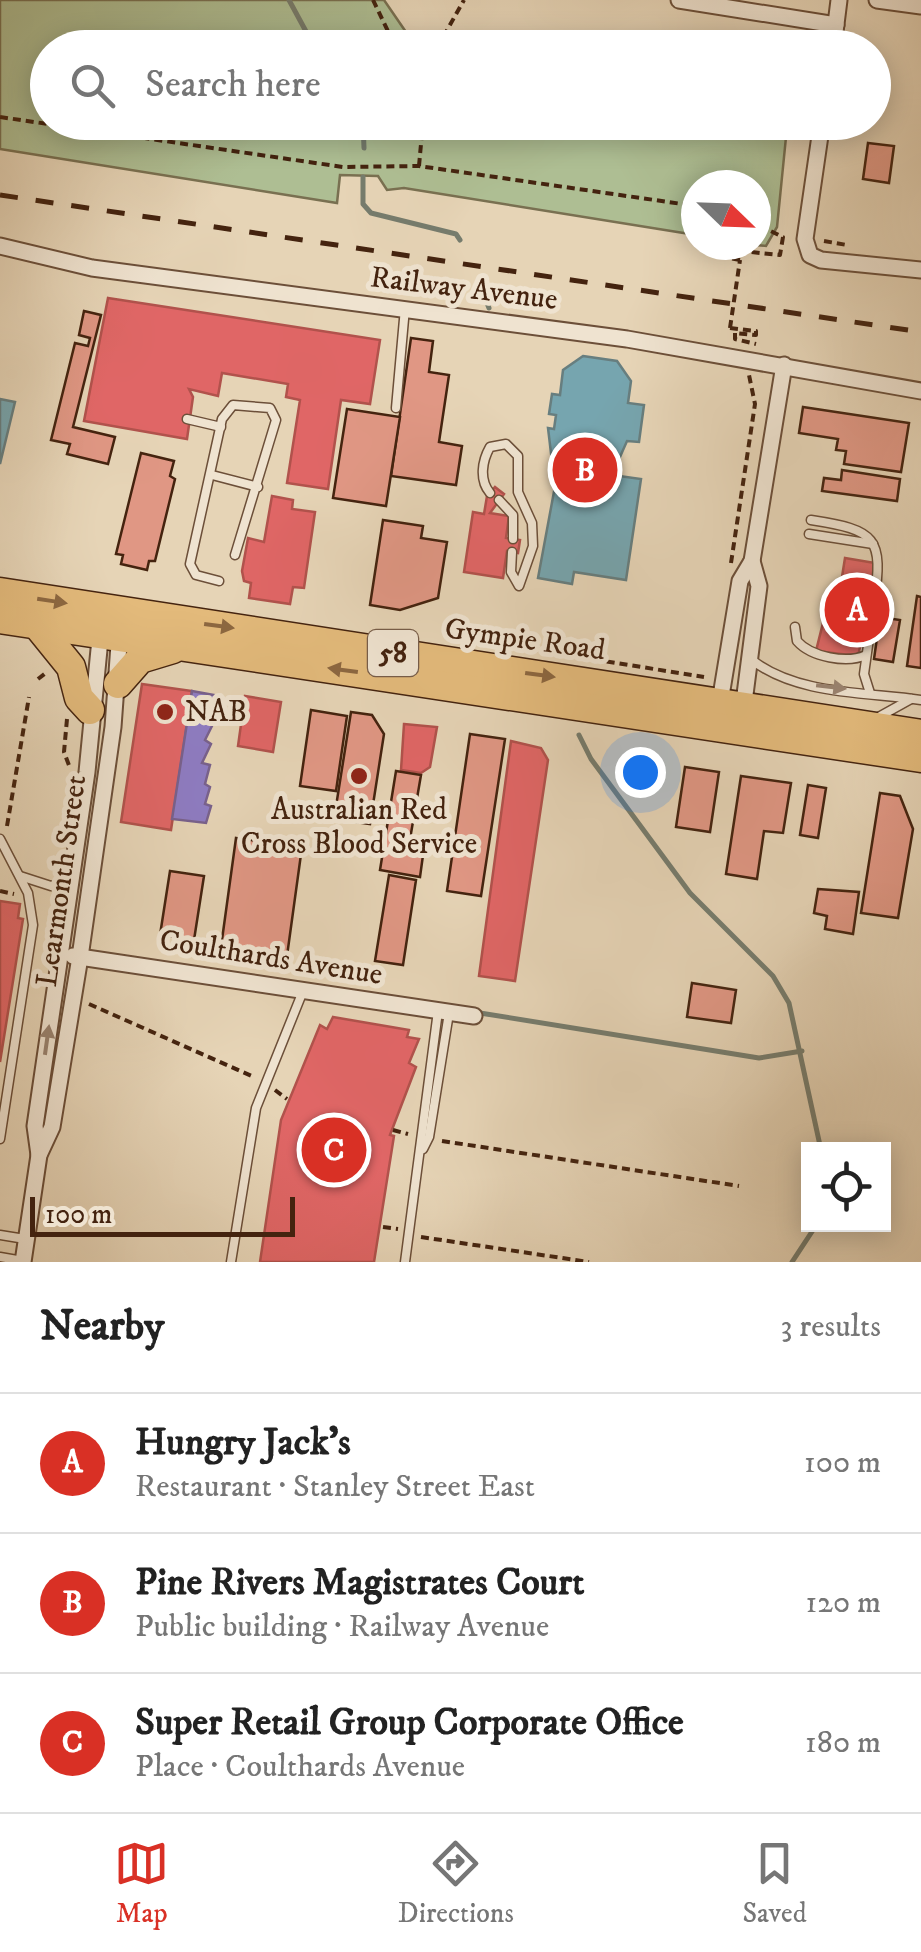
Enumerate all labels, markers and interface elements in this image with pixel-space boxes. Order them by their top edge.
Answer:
search box [30,30,891,140]
icon: search [65,58,120,113]
text: Search here [145,61,321,109]
north arrow [681,170,771,260]
street label: Railway Avenue [368,259,560,319]
pin: B [552,432,618,508]
pin: A [824,572,890,648]
one-way arrow [37,594,68,609]
street label: Gympie Road [442,610,608,670]
one-way arrow [203,619,235,635]
road number: 58 [368,630,418,676]
one-way arrow [326,661,358,677]
one-way arrow [525,668,556,684]
one-way arrow [816,680,848,696]
place label: NAB [185,694,247,731]
marker: NAB [154,701,176,723]
your location [615,747,666,798]
marker: Australian Red Cross Blood Service [348,765,370,787]
street label: Learmonth Street [29,773,95,989]
place label: Australian Red Cross Blood Service [241,792,477,863]
street label: Coulthards Avenue [157,922,385,994]
one-way arrow [39,1024,55,1056]
pin: C [302,1112,366,1188]
map controls [801,1142,891,1232]
button: locate [801,1142,891,1232]
scale bar [30,1192,295,1236]
text: 100 m [45,1197,112,1232]
text: Nearby [40,1301,164,1353]
text: 3 results [780,1307,881,1347]
text: Hungry Jack's [135,1419,351,1467]
text: A [62,1443,83,1483]
text: 100 m [804,1443,881,1483]
text: Restaurant · Stanley Street East [135,1467,535,1507]
text: Pine Rivers Magistrates Court [135,1559,584,1607]
text: B [62,1583,83,1623]
text: 120 m [805,1583,881,1623]
text: Public building · Railway Avenue [135,1607,549,1647]
text: Super Retail Group Corporate Office [135,1699,684,1747]
text: C [62,1723,83,1763]
text: 180 m [805,1723,881,1763]
text: Place · Coulthards Avenue [135,1747,465,1787]
tab: Map [114,1836,169,1931]
tab: Directions [398,1836,514,1931]
tab: Saved [742,1836,807,1931]

